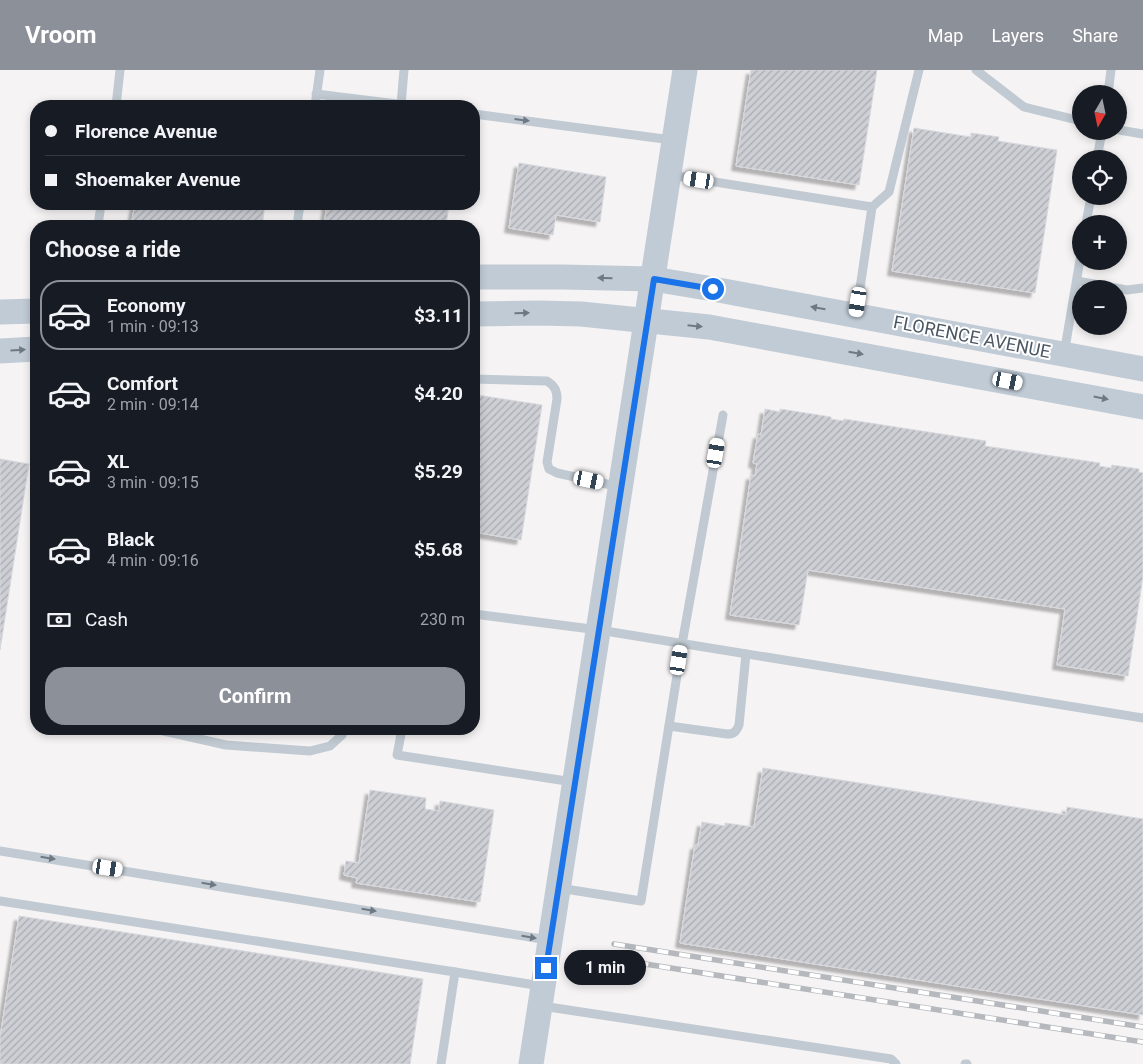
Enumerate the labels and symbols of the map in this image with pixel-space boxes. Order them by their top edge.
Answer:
north arrow [1072,85,1128,140]
one-way arrow [514,116,530,124]
car [683,170,714,190]
one-way arrow [597,274,613,282]
route start [702,278,724,300]
car [848,286,867,318]
one-way arrow [810,304,825,312]
one-way arrow [515,309,531,317]
street label: FLORENCE AVENUE [892,311,1052,362]
one-way arrow [688,322,704,330]
one-way arrow [10,346,26,354]
one-way arrow [848,350,864,358]
car [991,371,1024,391]
one-way arrow [1093,395,1109,403]
car [706,437,725,469]
car [572,470,605,490]
car [669,644,688,676]
one-way arrow [41,855,57,863]
car [92,858,123,878]
one-way arrow [201,881,217,889]
one-way arrow [361,907,377,915]
one-way arrow [522,933,538,941]
callout: 1 min [564,950,646,986]
route end [535,957,557,979]

